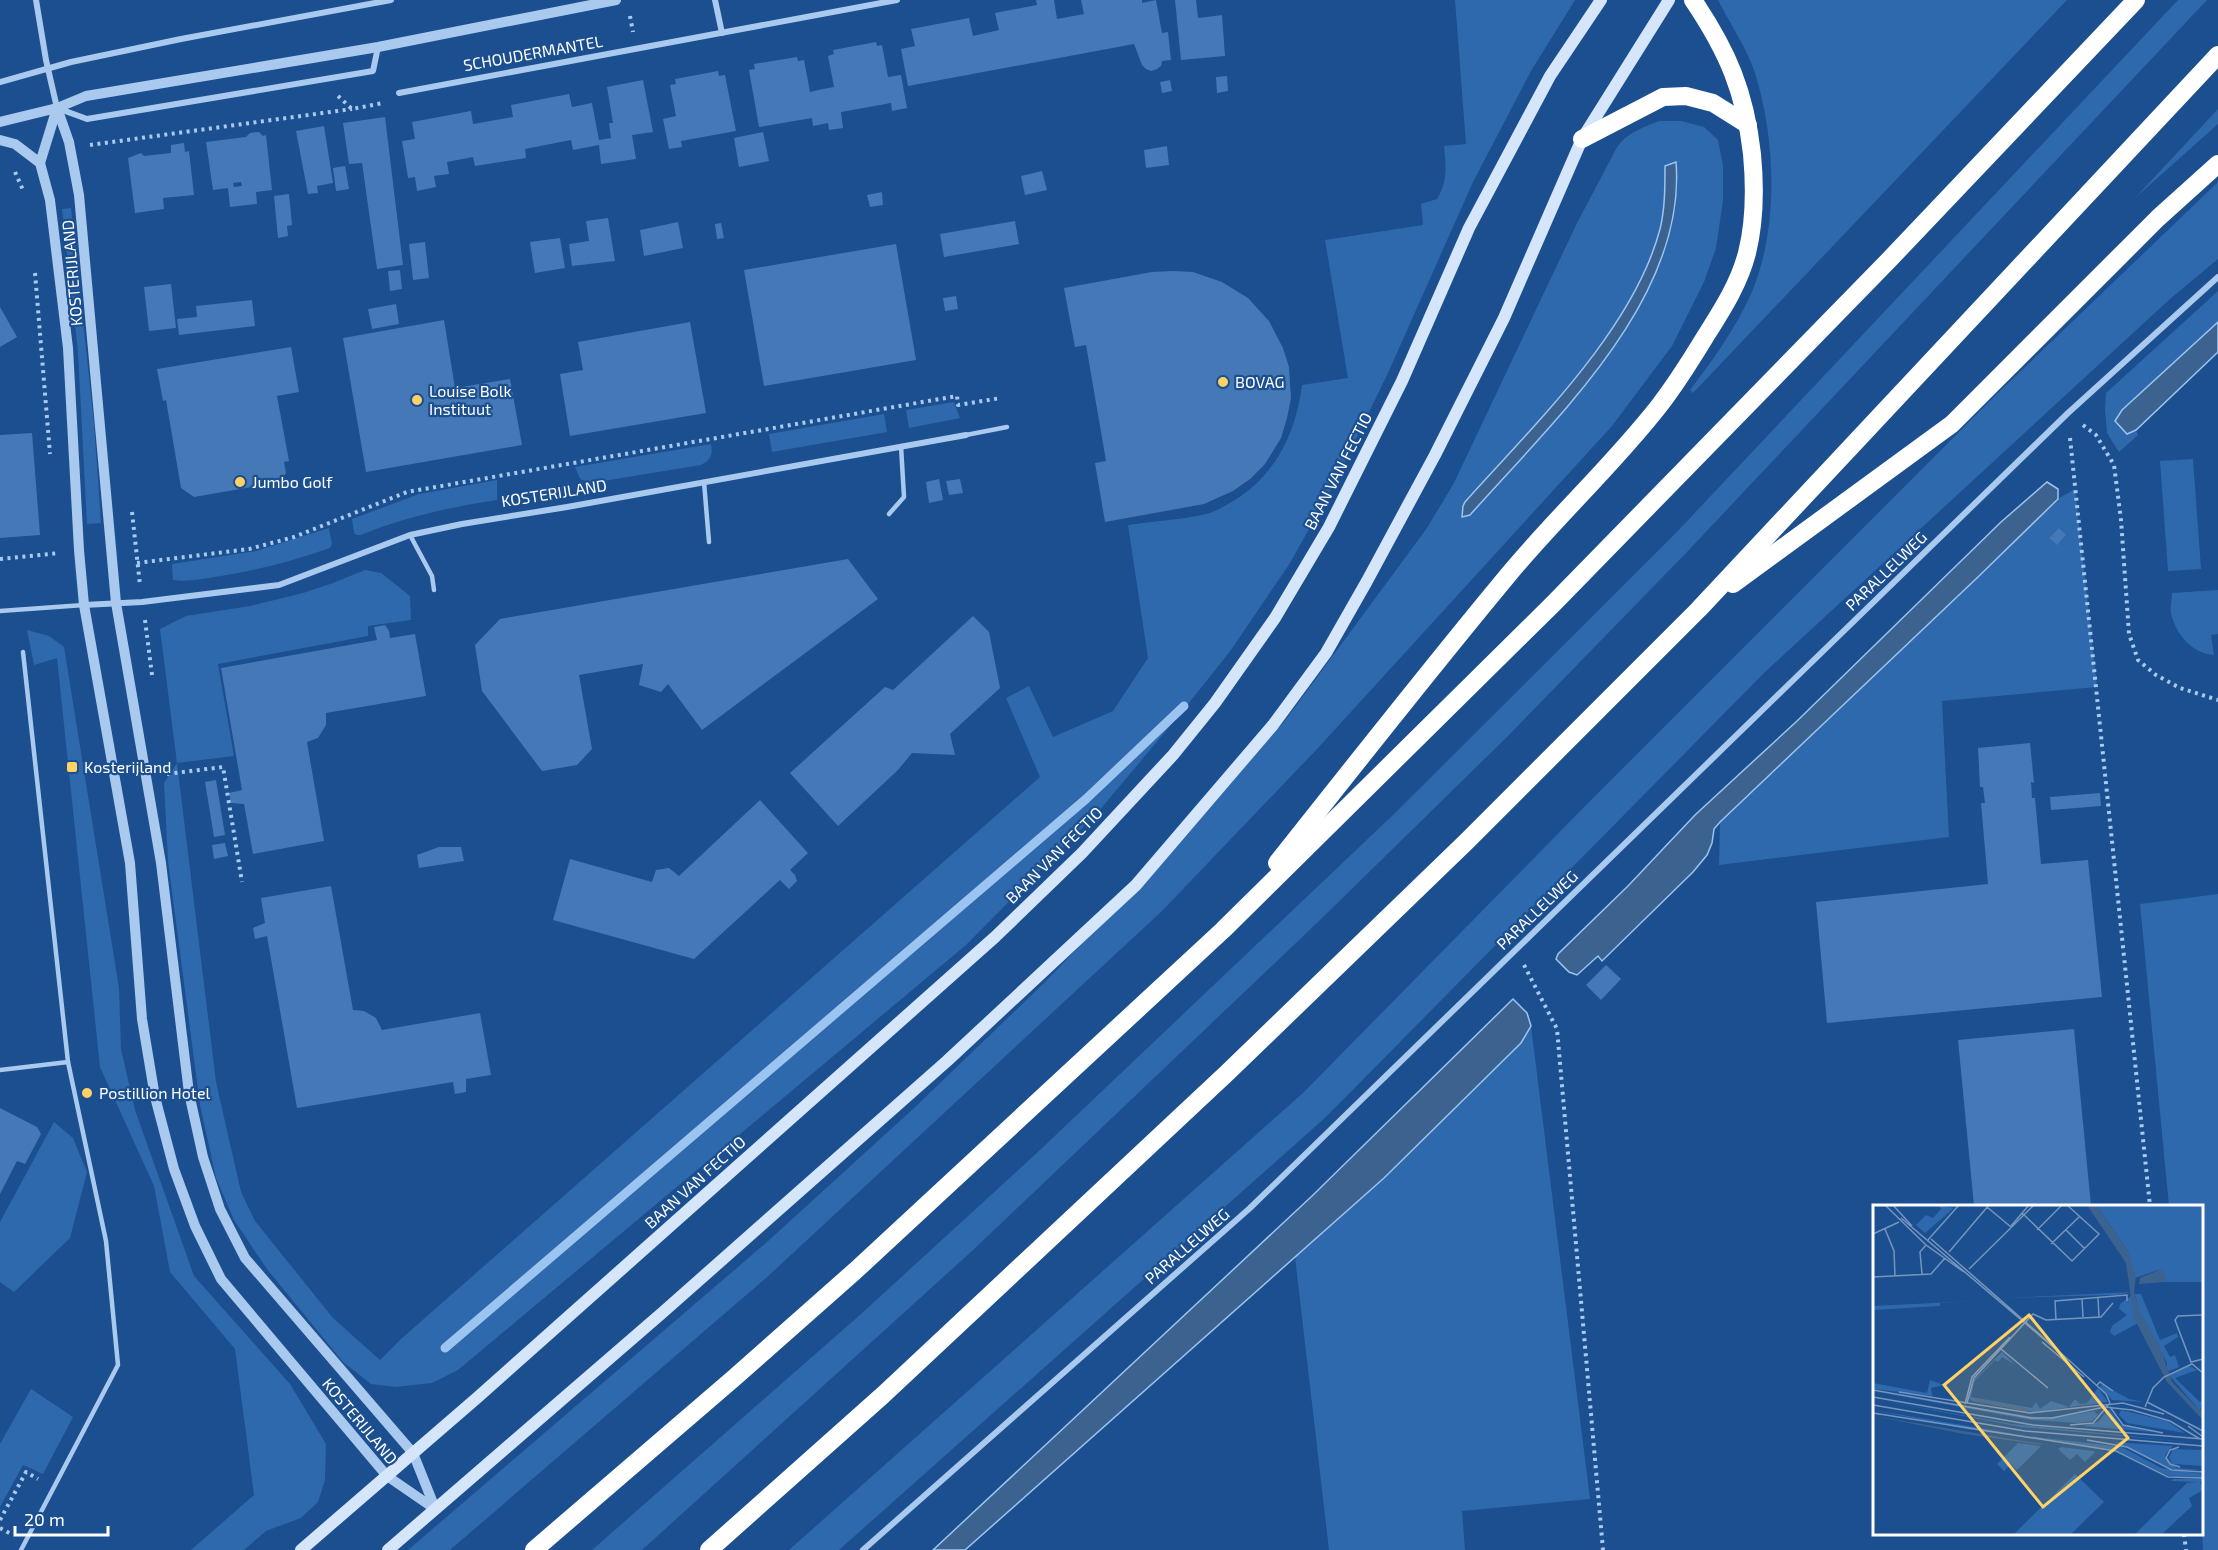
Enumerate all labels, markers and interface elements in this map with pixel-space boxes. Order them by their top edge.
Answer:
street label: SCHOUDERMANTEL [462,31,604,74]
street label: KOSTERIJLAND [57,219,86,327]
place label: BOVAG [1235,372,1285,391]
marker: BOVAG [1216,375,1230,389]
place label: Louise Bolk Instituut [429,381,512,418]
marker: Louise Bolk Instituut [410,393,424,407]
street label: BAAN VAN FECTIO [1300,409,1375,533]
place label: Jumbo Golf [252,472,333,491]
marker: Jumbo Golf [233,475,247,489]
street label: KOSTERIJLAND [500,475,608,510]
street label: PARALLELWEG [1841,527,1930,614]
place label: Kosterijland [84,757,172,777]
marker: Kosterijland [65,760,79,774]
street label: BAAN VAN FECTIO [1001,802,1106,907]
street label: PARALLELWEG [1492,866,1581,953]
place label: Postillion Hotel [99,1083,210,1102]
marker: Postillion Hotel [80,1086,94,1100]
street label: BAAN VAN FECTIO [640,1131,749,1232]
street label: PARALLELWEG [1141,1204,1233,1287]
inset map [1873,1205,2203,1535]
street label: KOSTERIJLAND [319,1374,402,1468]
scale bar [15,1499,108,1537]
text: 20 m [24,1508,65,1530]

